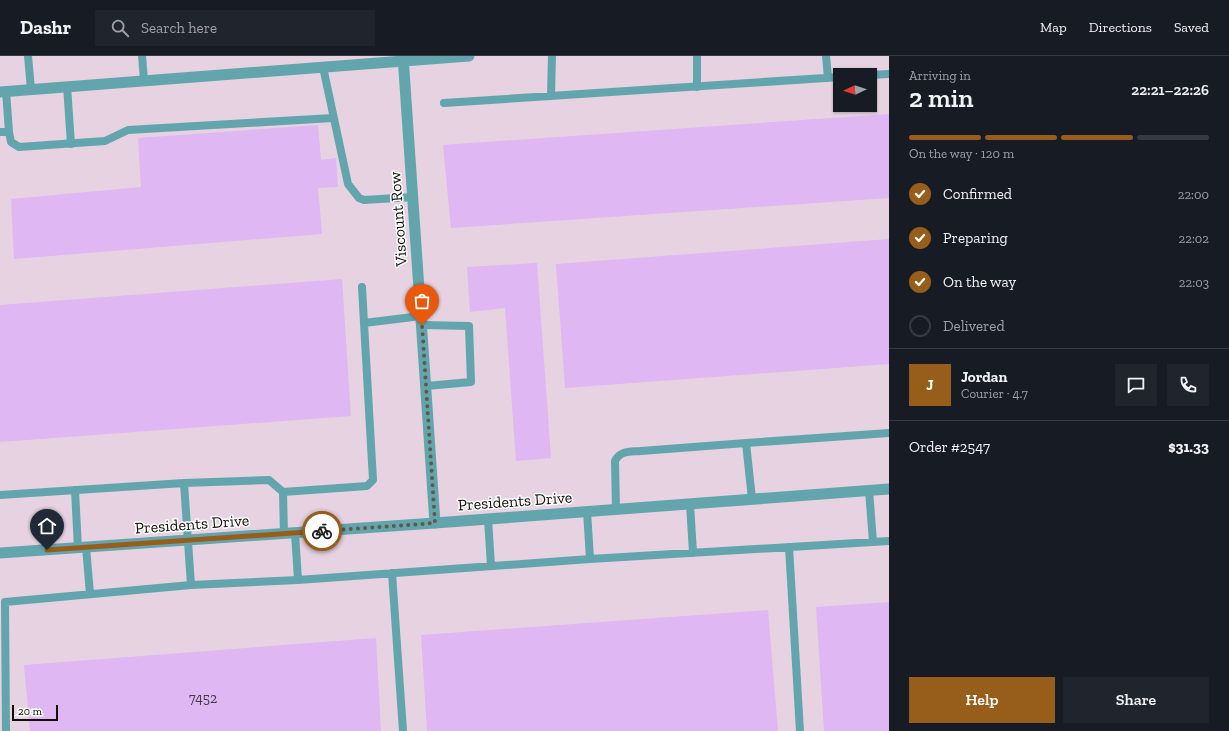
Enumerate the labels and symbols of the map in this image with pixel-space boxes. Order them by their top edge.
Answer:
north arrow [833,68,877,112]
street label: Viscount Row [385,170,411,268]
pin [405,284,439,325]
street label: Presidents Drive [457,488,573,514]
pin [30,509,64,550]
street label: Presidents Drive [134,511,250,537]
courier [302,511,342,551]
house number: 7452 [189,690,217,707]
scale bar [12,703,58,722]

